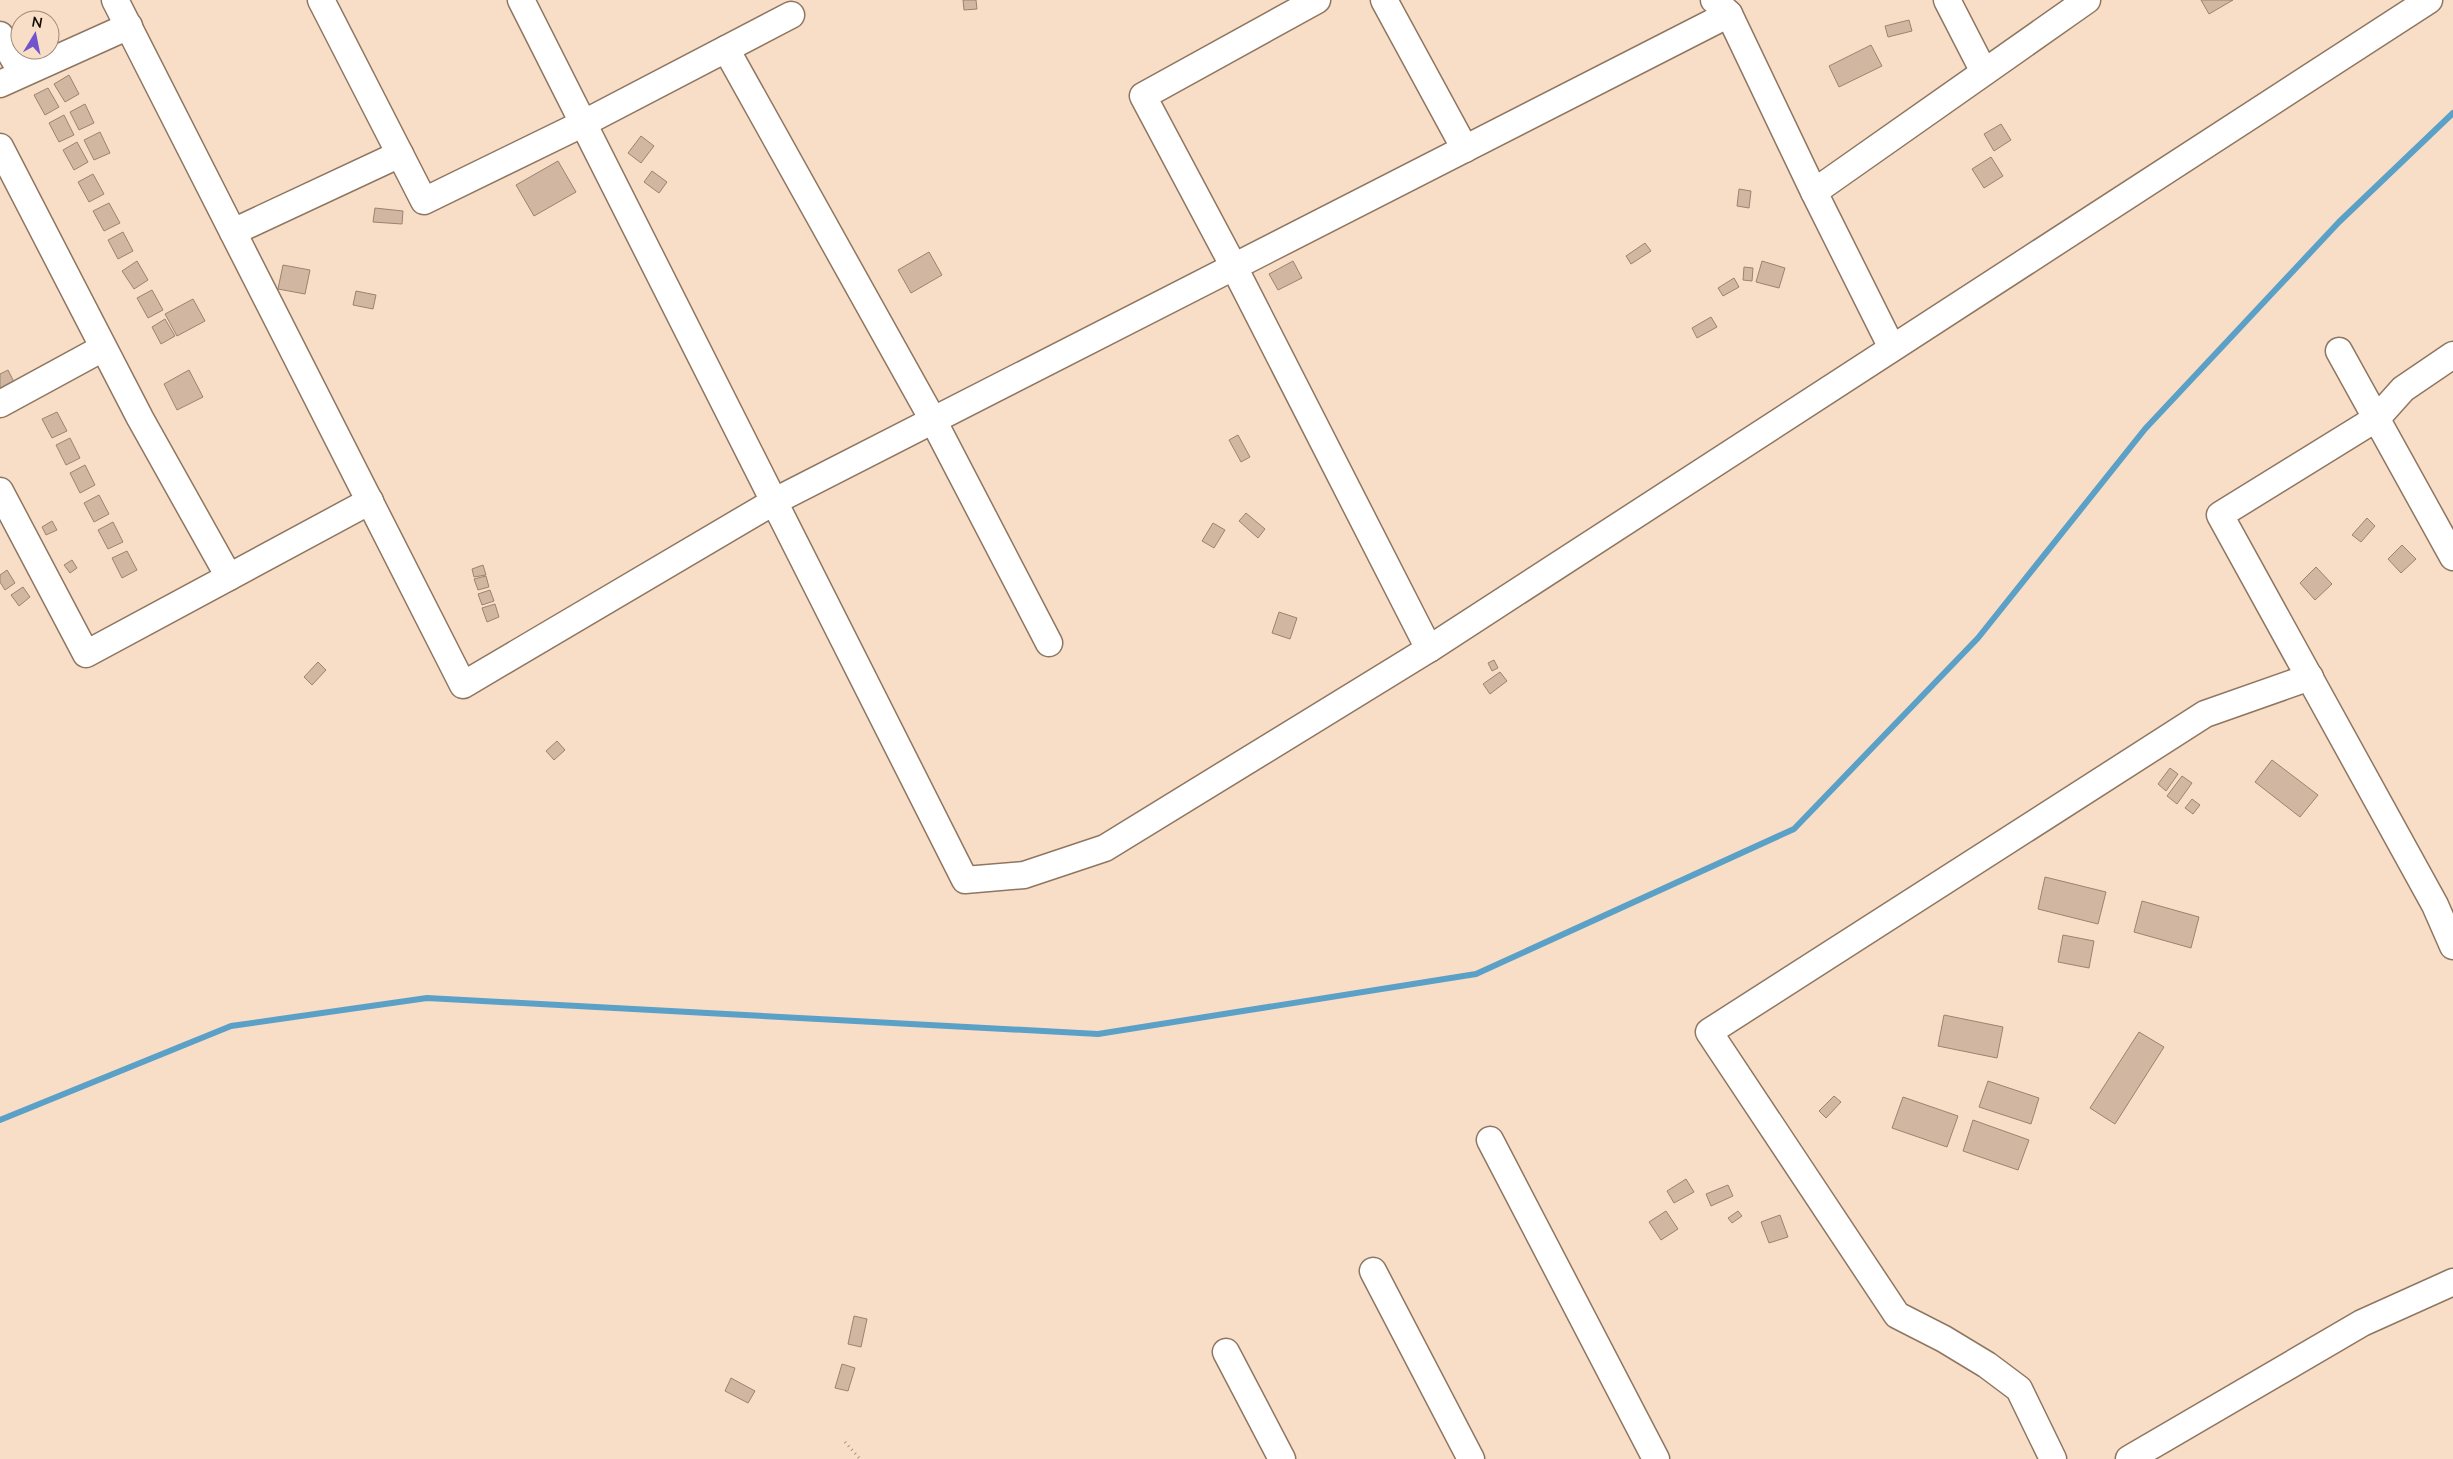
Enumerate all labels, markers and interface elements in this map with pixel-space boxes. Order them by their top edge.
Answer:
north arrow [10,10,60,60]
text: N [31,12,44,31]

